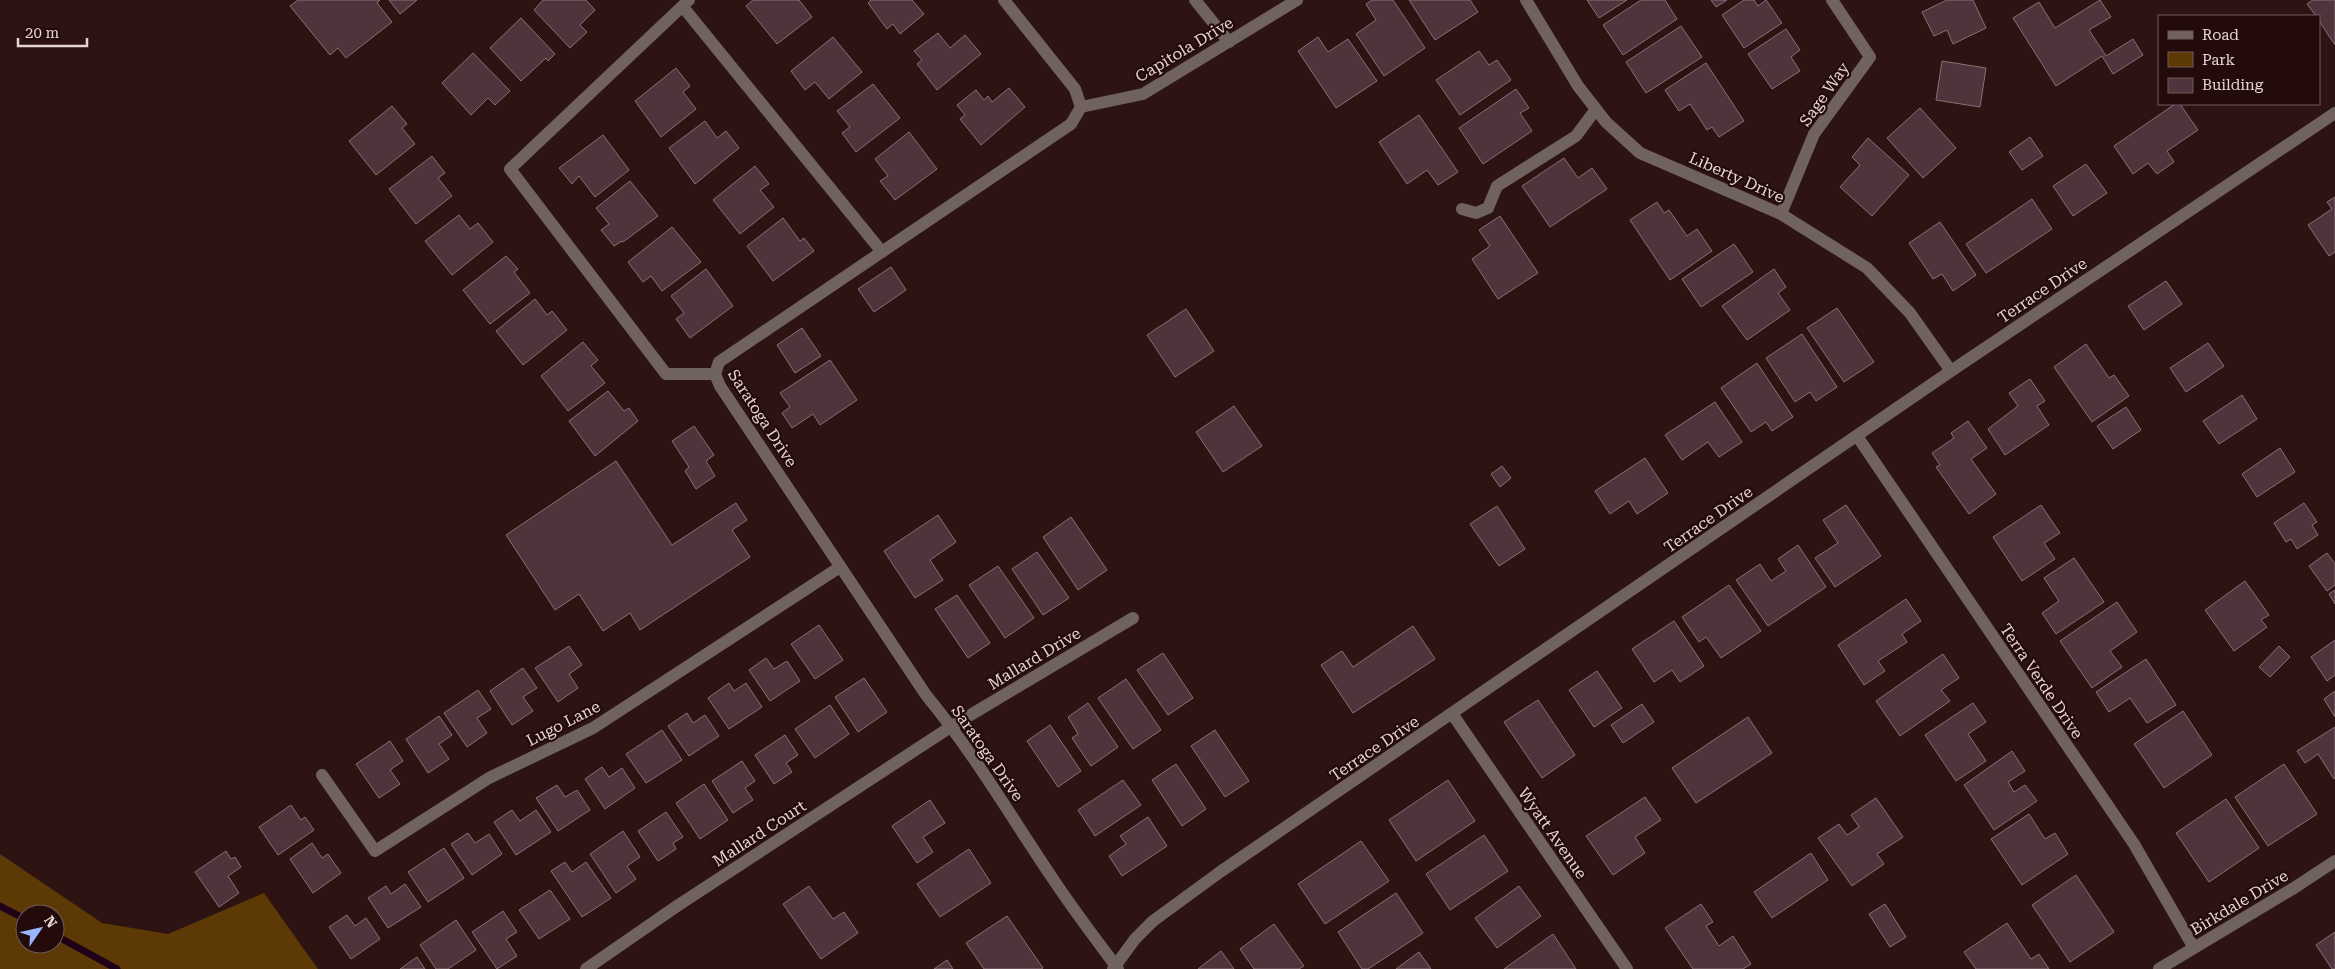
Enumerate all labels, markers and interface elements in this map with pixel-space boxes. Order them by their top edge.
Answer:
street label: Capitola Drive [1132,13,1237,86]
scale bar [18,15,86,47]
legend [2158,15,2320,105]
text: 20 m [25,24,60,42]
text: Road [2202,26,2239,44]
text: Park [2202,51,2236,69]
street label: Sage Way [1796,58,1854,130]
text: Building [2202,76,2264,94]
street label: Liberty Drive [1686,148,1788,207]
street label: Terrace Drive [1994,253,2091,327]
street label: Saratoga Drive [724,366,801,471]
street label: Terrace Drive [1660,482,1756,557]
street label: Terra Verde Drive [1996,620,2087,743]
street label: Mallard Drive [984,623,1084,694]
street label: Lugo Lane [523,697,603,750]
street label: Saratoga Drive [948,702,1028,805]
street label: Terrace Drive [1326,711,1423,785]
street label: Wyatt Avenue [1514,784,1591,883]
street label: Mallard Court [709,796,809,871]
street label: Birkdale Drive [2187,866,2292,939]
north arrow [15,904,65,954]
text: N [41,913,61,931]

